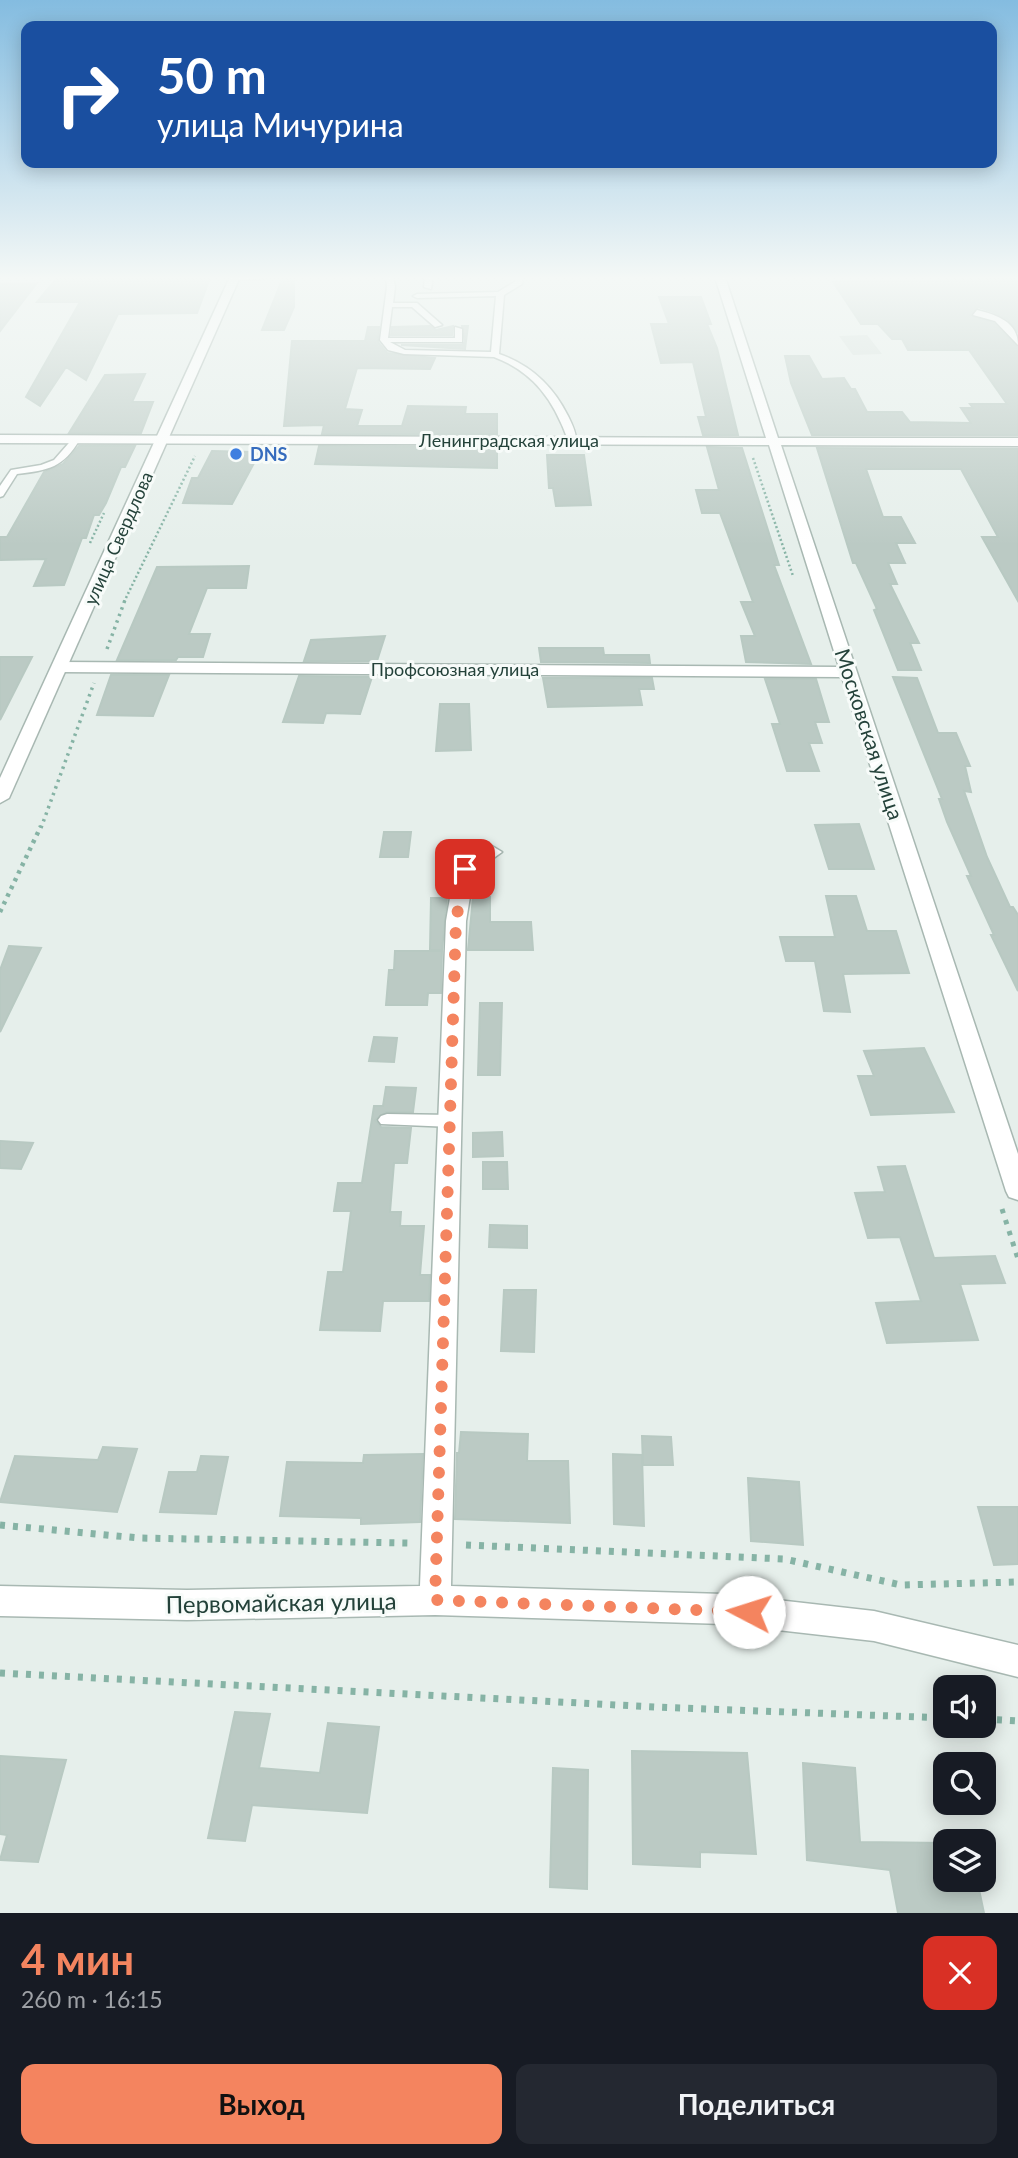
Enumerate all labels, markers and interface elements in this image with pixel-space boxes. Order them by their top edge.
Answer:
text: 50 m [157,46,267,104]
icon: right [42,49,133,140]
text: улица Мичурина [157,105,404,144]
street label: Ленинградская улица [418,429,599,451]
place label: DNS [250,443,288,465]
marker: DNS [228,446,244,462]
street label: улица Свердлова [79,468,157,608]
street label: Московская улица [831,645,909,823]
street label: Профсоюзная улица [371,658,539,680]
pin [435,839,495,899]
icon: arrive [446,850,484,888]
position arrow [712,1575,786,1649]
street label: Первомайская улица [165,1585,397,1619]
map controls [933,1675,996,1892]
button: sound [933,1675,996,1738]
button: search [933,1752,996,1815]
button: layers [933,1829,996,1892]
text: 4 мин [21,1934,134,1984]
button: close [923,1936,997,2010]
text: 260 m · 16:15 [21,1985,163,2013]
button: Выход [21,2064,502,2144]
button: Поделиться [516,2064,997,2144]

